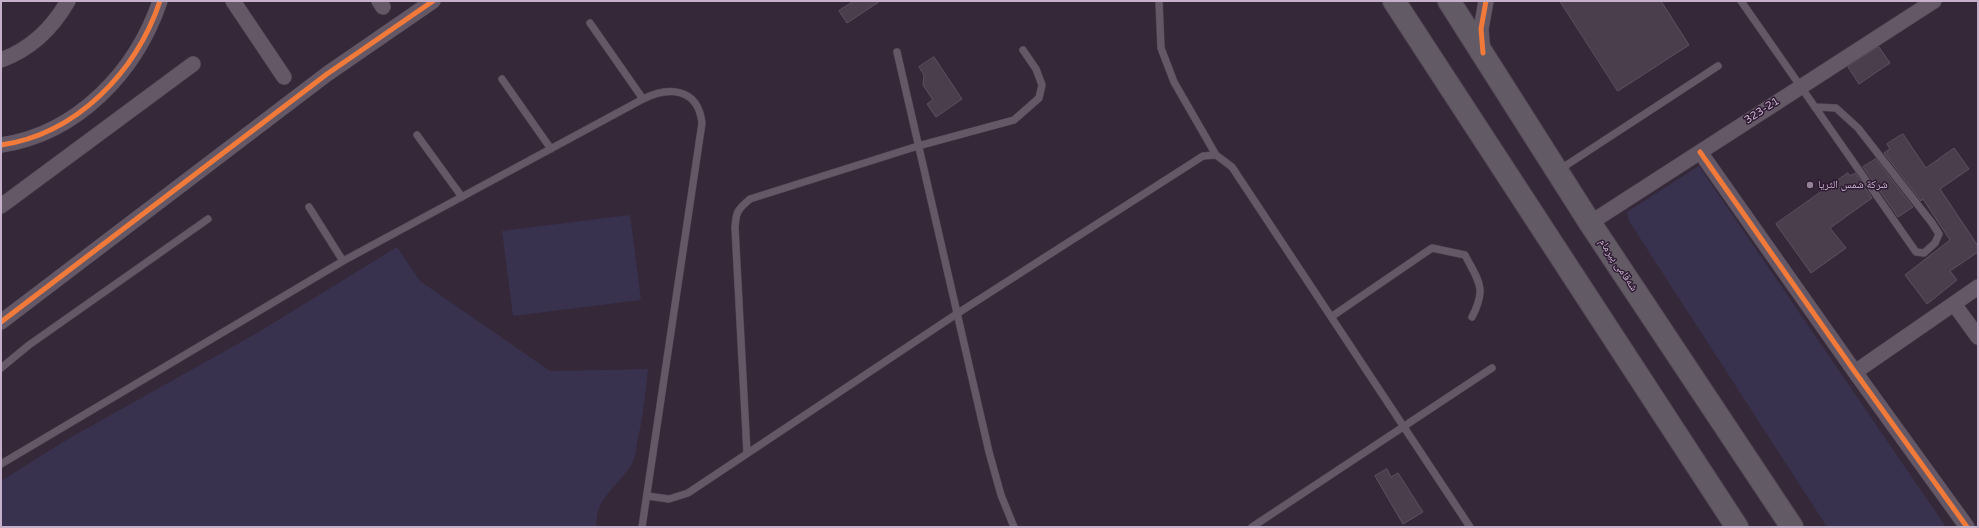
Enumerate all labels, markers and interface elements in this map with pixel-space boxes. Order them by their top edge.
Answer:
street label: 323-21 [1742,95,1782,127]
place label: شركة شمس الثريا [1818,178,1888,192]
marker: شركة شمس الثريا [1805,180,1815,190]
street label: شەقامی پیرمام [1596,236,1640,294]

